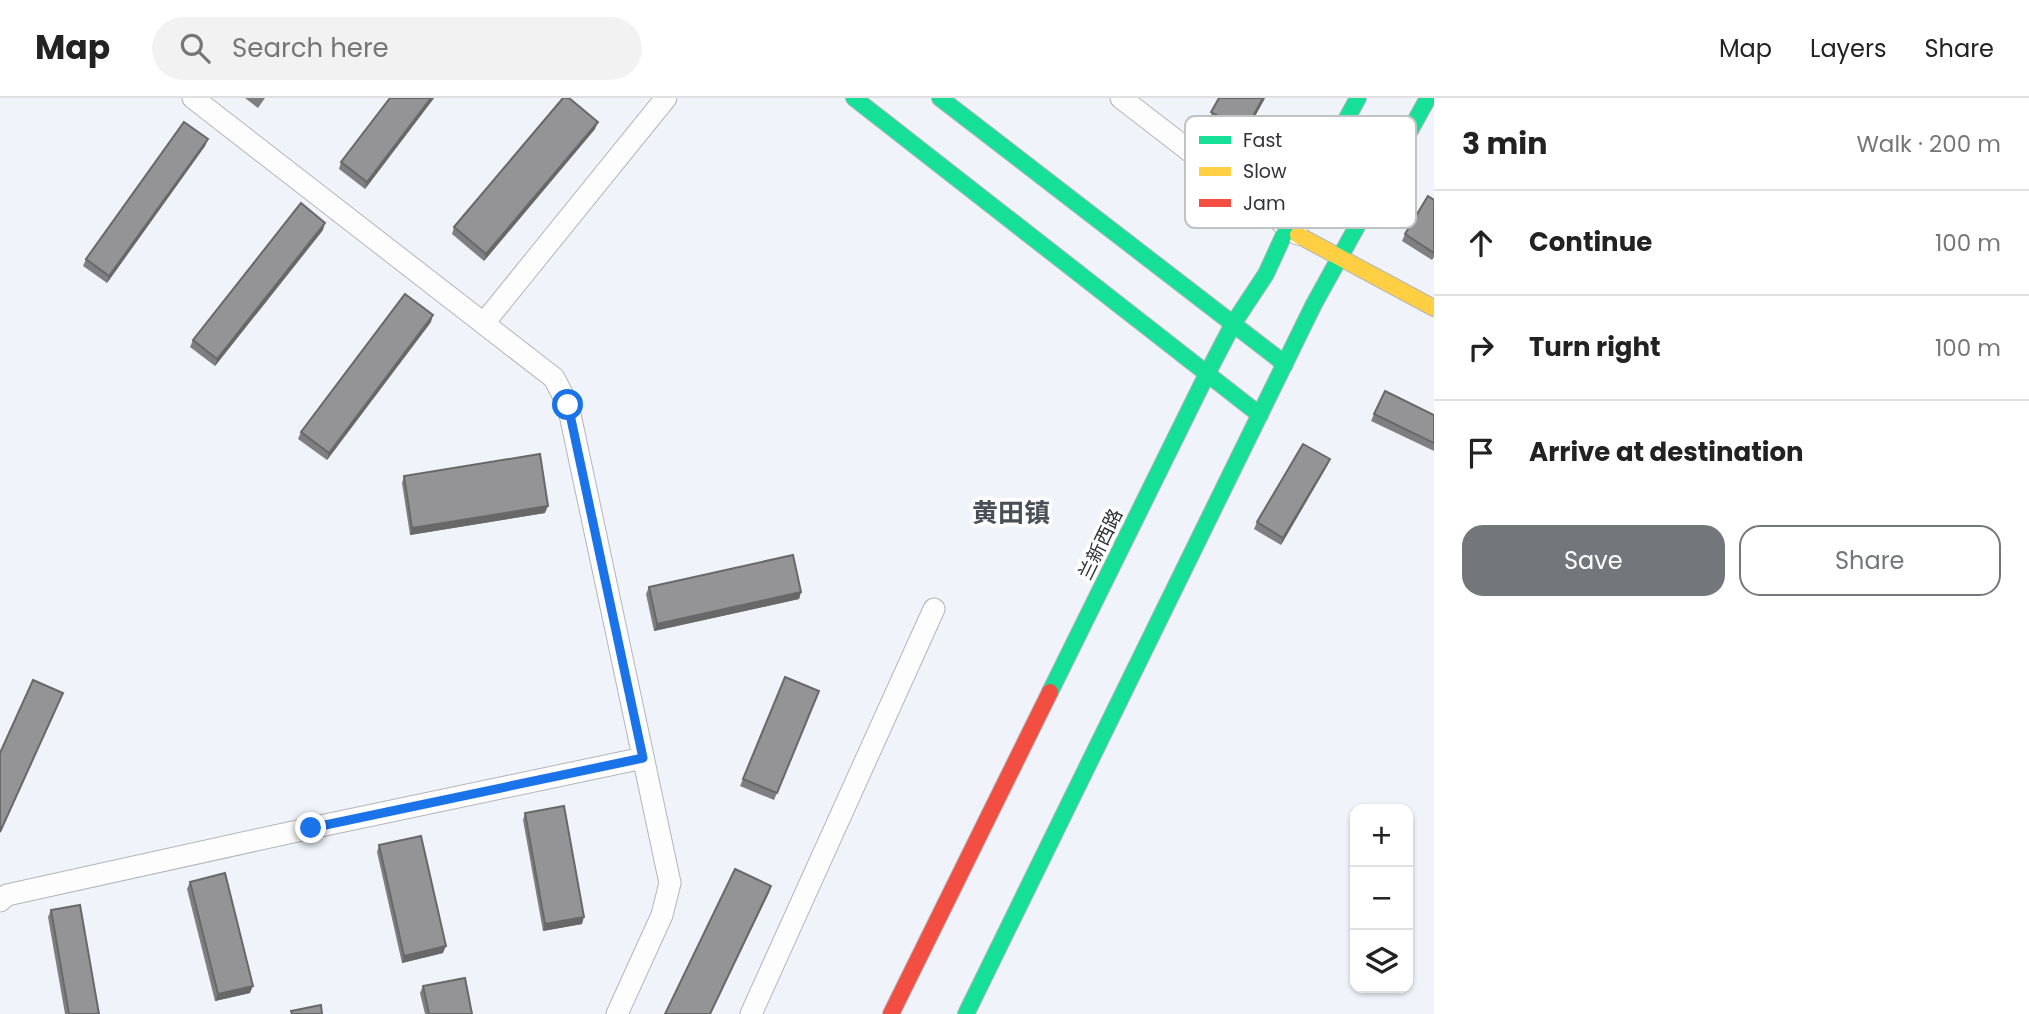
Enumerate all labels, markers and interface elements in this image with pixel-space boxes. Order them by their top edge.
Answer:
search box [152,17,642,80]
text: Map [35,24,110,71]
icon: search [176,29,214,67]
text: Search here [232,30,389,66]
text: Map [1719,32,1772,65]
text: Layers [1810,32,1886,65]
text: Share [1924,32,1994,65]
legend [1185,116,1416,228]
text: 3 min [1462,122,1547,165]
text: Fast [1243,127,1282,154]
text: Walk · 200 m [1856,128,2001,160]
text: Slow [1243,158,1287,185]
text: Jam [1243,190,1285,217]
icon: ahead [1462,224,1500,262]
text: Continue [1529,224,1652,260]
text: 100 m [1935,227,2001,259]
icon: right [1462,329,1500,367]
text: Turn right [1529,329,1661,365]
text: 100 m [1935,332,2001,364]
route start [552,389,583,420]
icon: arrive [1462,434,1500,472]
text: Arrive at destination [1529,434,1804,470]
district label: 黄田镇 [972,495,1050,531]
street label: 兰新西路 [1072,504,1129,584]
button: Save [1462,525,1725,596]
button: Share [1739,525,2001,596]
map controls [1350,804,1413,993]
button: + [1350,804,1413,867]
route end [295,812,326,843]
button: − [1350,867,1413,930]
button: layers [1350,930,1413,993]

